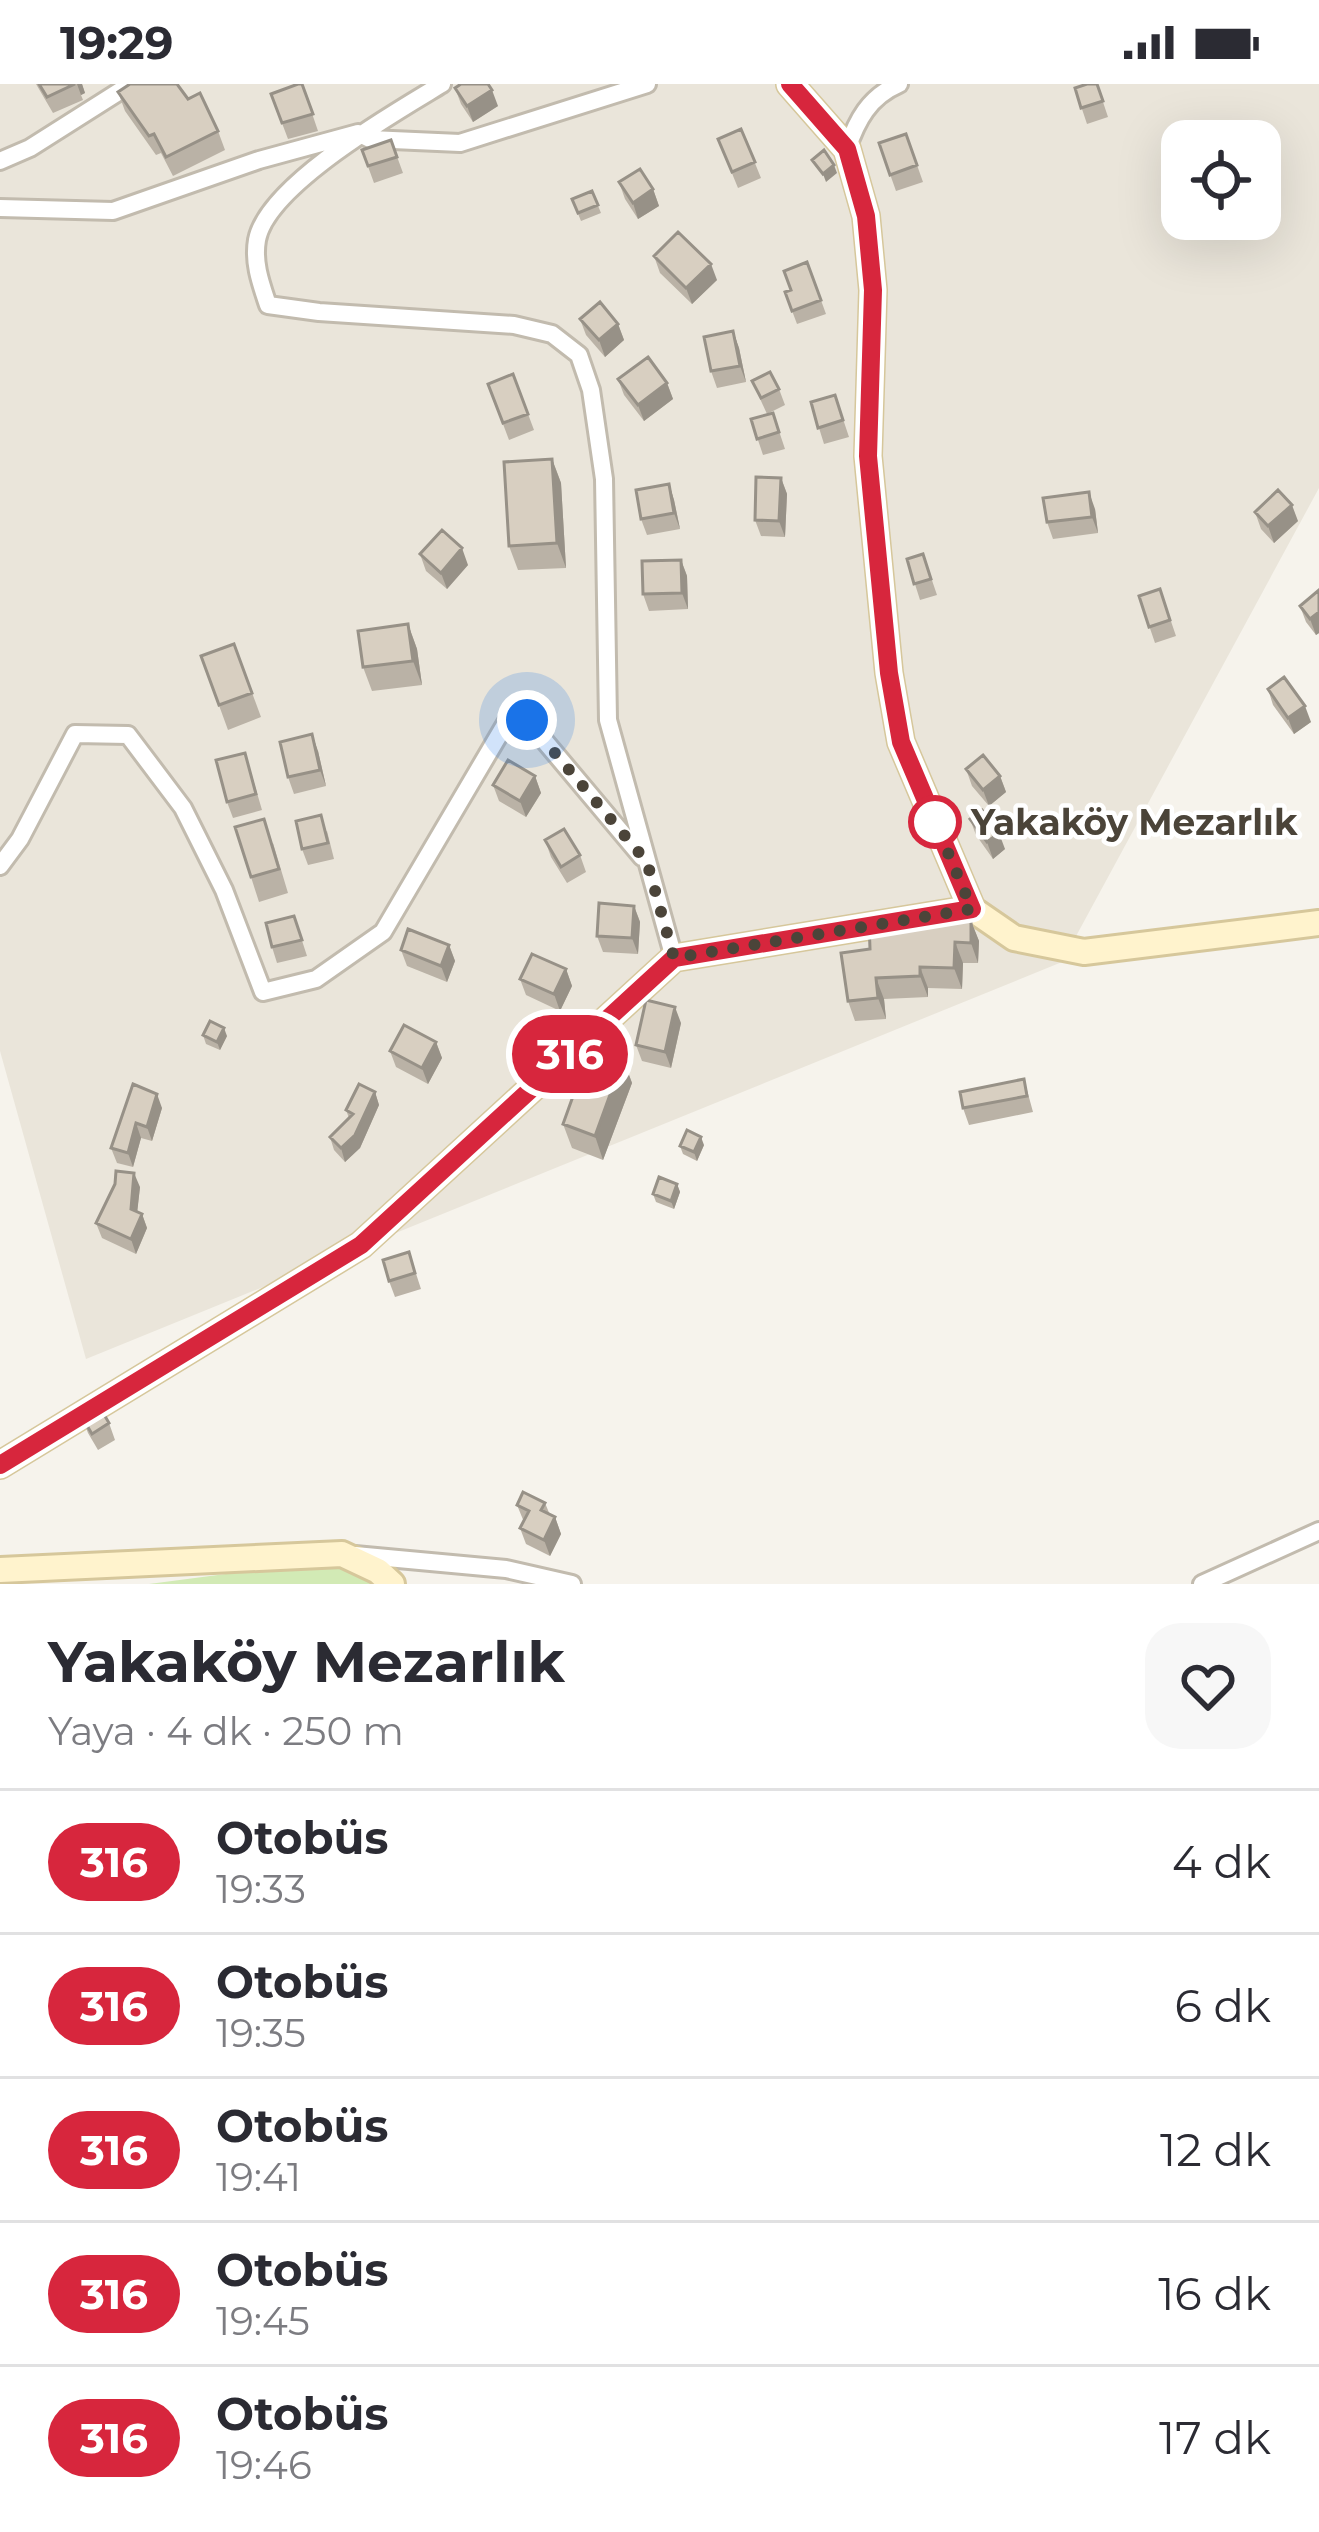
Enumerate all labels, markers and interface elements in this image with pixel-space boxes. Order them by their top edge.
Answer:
text: 19:29 [60,15,173,70]
map controls [1161,120,1281,240]
button: locate [1161,120,1281,240]
your location [497,690,557,750]
marker: Yakaköy Mezarlık [910,797,960,847]
place label: Yakaköy Mezarlık [970,800,1298,844]
line badge: 316 [501,1015,639,1093]
text: 316 [536,1028,604,1080]
button: heart [1145,1623,1271,1749]
text: Yakaköy Mezarlık [48,1627,565,1696]
text: Yaya · 4 dk · 250 m [48,1707,404,1755]
text: Otobüs [216,1810,388,1865]
text: 4 dk [1172,1834,1271,1889]
text: 316 [80,1836,148,1888]
text: 19:33 [216,1865,306,1913]
text: Otobüs [216,1954,388,2009]
text: 6 dk [1174,1978,1271,2033]
text: 316 [80,1980,148,2032]
text: 19:35 [216,2009,306,2057]
text: Otobüs [216,2098,388,2153]
text: 12 dk [1160,2122,1271,2177]
text: 316 [80,2124,148,2176]
text: 19:41 [216,2153,301,2201]
text: Otobüs [216,2242,388,2297]
text: 16 dk [1158,2266,1271,2321]
text: 316 [80,2268,148,2320]
text: 19:45 [216,2297,310,2345]
text: Otobüs [216,2386,388,2441]
text: 17 dk [1159,2410,1271,2465]
text: 316 [80,2412,148,2464]
text: 19:46 [216,2441,312,2489]

